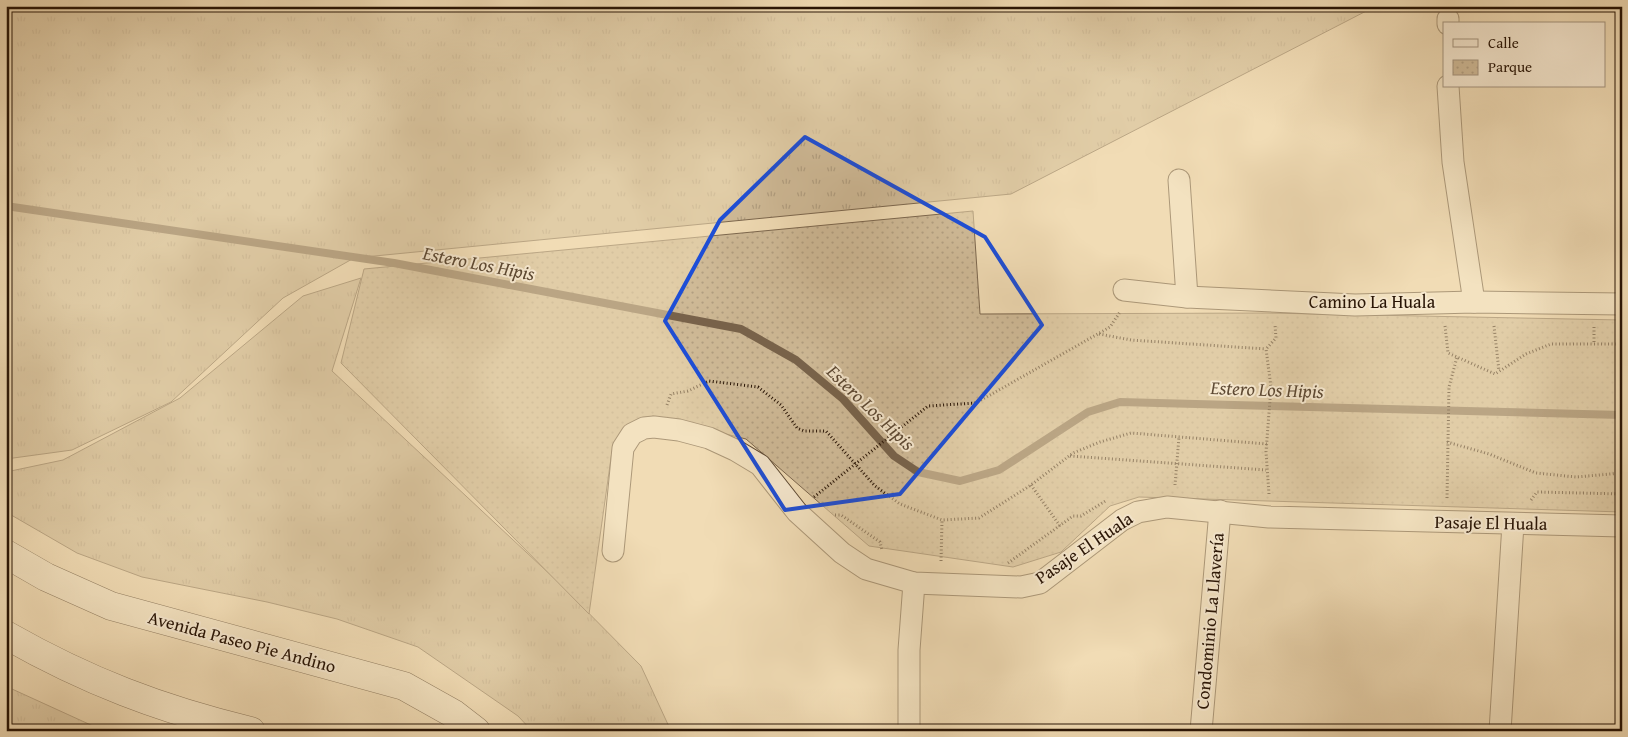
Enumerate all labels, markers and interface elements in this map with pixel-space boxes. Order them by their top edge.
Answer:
legend [1443,22,1606,88]
text: Calle [1488,32,1519,53]
text: Parque [1488,56,1532,77]
water label: Estero Los Hipis [420,238,537,288]
street label: Camino La Huala [1309,288,1436,315]
water label: Estero Los Hipis [820,357,922,457]
water label: Estero Los Hipis [1209,373,1324,405]
street label: Pasaje El Huala [1029,505,1138,590]
street label: Pasaje El Huala [1434,508,1548,537]
street label: Condominio La Llavería [1188,531,1231,710]
street label: Avenida Paseo Pie Andino [145,603,339,680]

